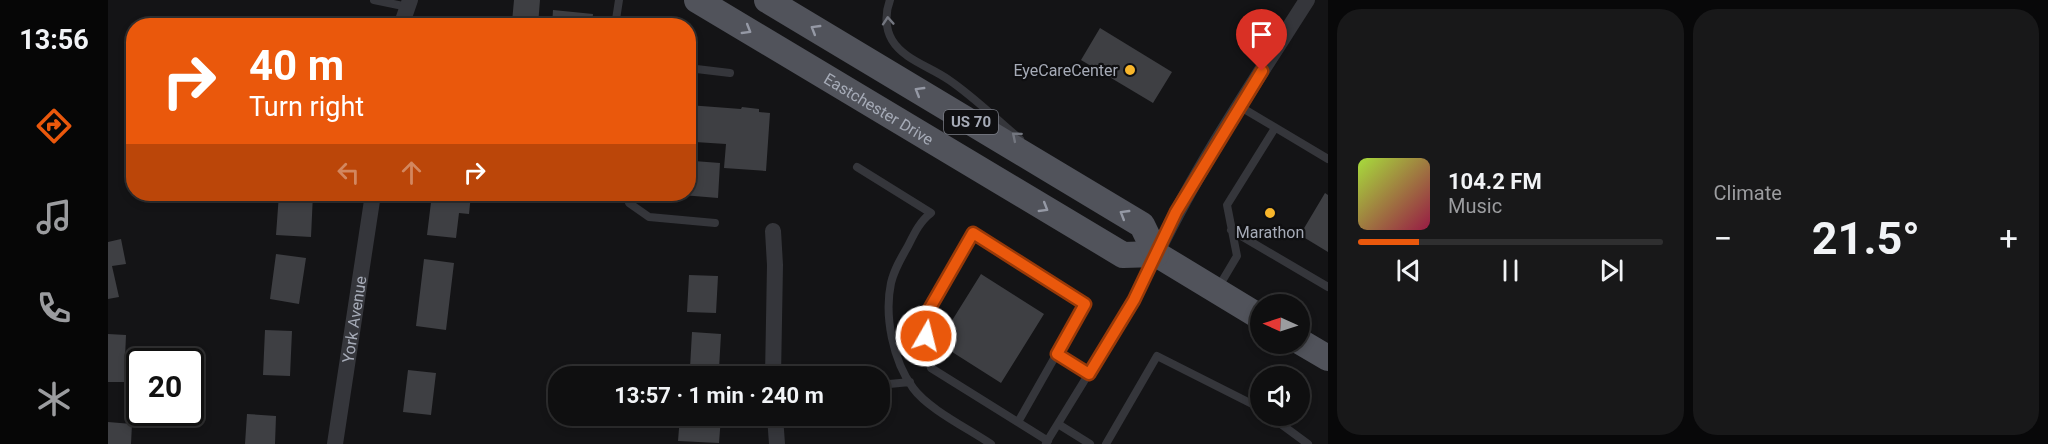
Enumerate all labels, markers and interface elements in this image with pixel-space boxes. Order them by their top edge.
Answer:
pin [1236,9,1287,71]
one-way arrow [882,16,895,26]
icon: arrive [1245,18,1278,51]
one-way arrow [741,23,751,34]
text: 13:56 [19,24,89,56]
one-way arrow [811,25,821,37]
text: 40 m [249,41,344,90]
icon: right [150,42,228,120]
place label: EyeCareCenter [1013,61,1119,80]
marker: EyeCareCenter [1123,63,1137,77]
street label: Eastchester Drive [821,69,937,149]
one-way arrow [915,87,925,99]
text: Turn right [249,91,364,123]
icon: directions [33,105,75,147]
road number: US 70 [944,110,998,134]
one-way arrow [1012,132,1023,143]
icon: left [332,156,365,189]
icon: ahead [395,156,428,189]
icon: right [458,156,491,189]
text: 104.2 FM [1448,169,1542,194]
text: Climate [1714,181,1782,205]
text: Music [1448,194,1502,218]
icon: music [33,196,75,238]
one-way arrow [1038,200,1048,212]
marker: Marathon [1263,206,1277,220]
one-way arrow [1120,209,1130,221]
text: 21.5° [1812,212,1920,265]
text: − [1714,219,1732,258]
text: + [1999,219,2018,258]
place label: Marathon [1236,223,1304,242]
icon: previous [1392,254,1425,287]
icon: pause [1494,254,1527,287]
icon: next [1595,254,1628,287]
street label: York Avenue [338,274,370,364]
icon: phone [33,287,75,329]
north arrow [1250,294,1310,354]
map controls [1250,294,1310,426]
position arrow [894,304,958,368]
speed limit sign: 20 [126,348,204,426]
button: sound [1250,366,1310,426]
icon: climate [33,378,75,420]
text: 13:57 · 1 min · 240 m [614,383,824,408]

